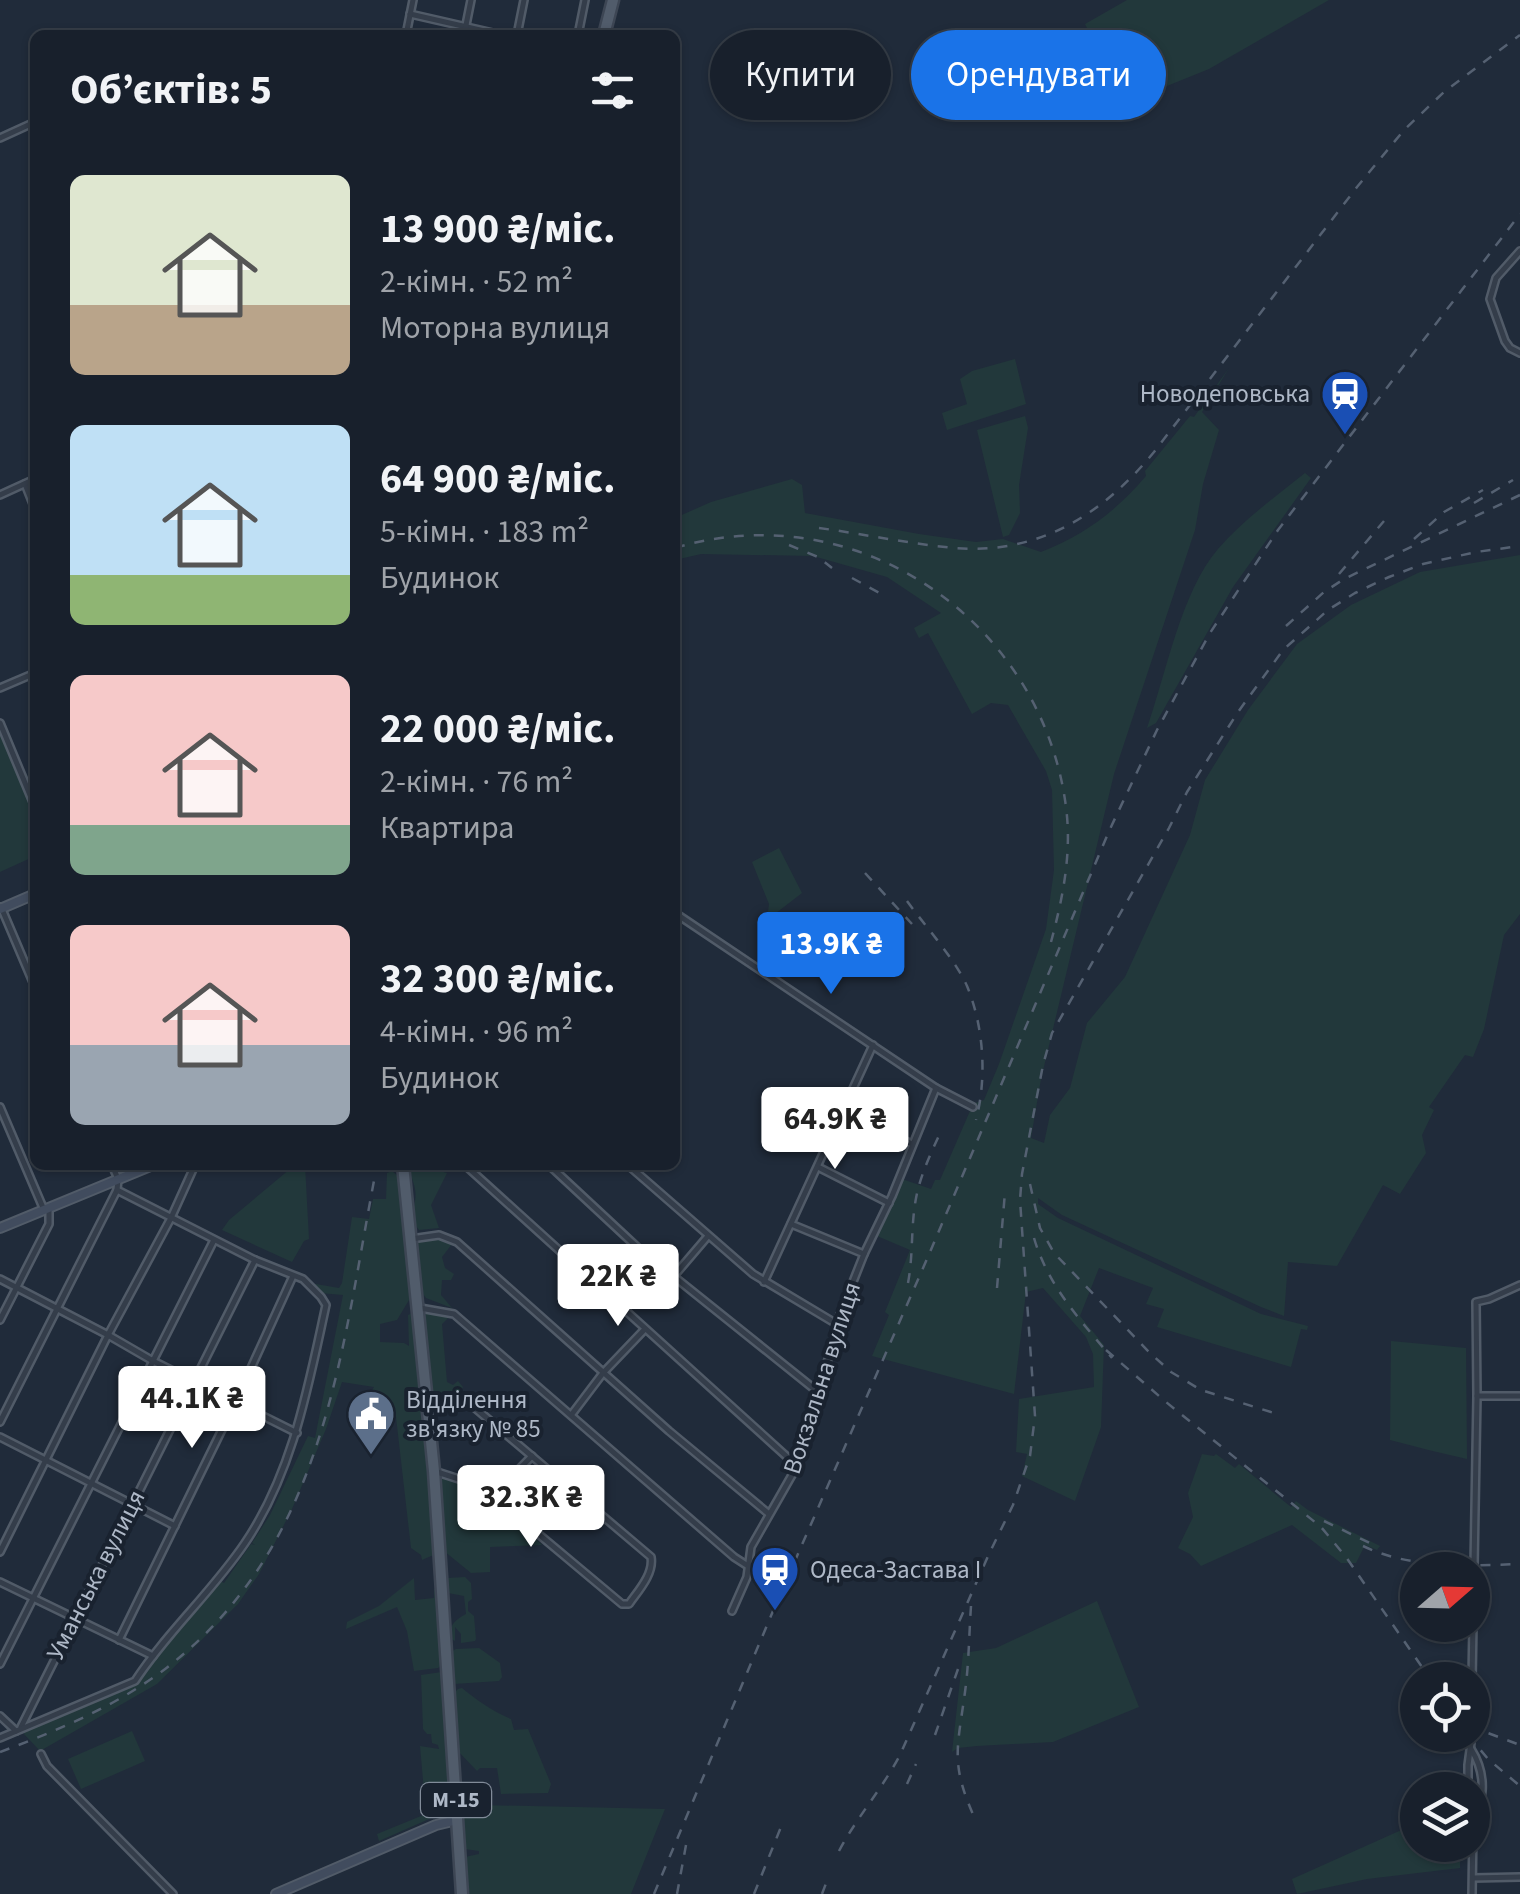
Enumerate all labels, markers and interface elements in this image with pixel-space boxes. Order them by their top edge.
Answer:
chip: Купити [710,30,891,120]
chip: Орендувати [911,30,1166,120]
text: Об’єктів: 5 [70,60,272,120]
icon: filters [585,63,640,118]
text: 13 900 ₴/міс. [380,199,616,259]
icon: home [150,215,270,335]
text: 2-кімн. · 52 m² [380,259,573,305]
text: Моторна вулиця [380,305,610,351]
station icon: Новодеповська [1319,368,1371,436]
place label: Новодеповська [1140,376,1310,412]
text: 64 900 ₴/міс. [380,449,616,509]
icon: home [150,465,270,585]
text: 5-кімн. · 183 m² [380,509,589,555]
text: Будинок [380,555,499,601]
text: 22 000 ₴/міс. [380,699,616,759]
icon: home [150,715,270,835]
text: 2-кімн. · 76 m² [380,759,573,805]
text: Квартира [380,805,514,851]
pin: 13.9K ₴ [739,912,923,997]
text: 13.9K ₴ [779,921,883,967]
text: 32 300 ₴/міс. [380,949,616,1009]
icon: home [150,965,270,1085]
text: 4-кімн. · 96 m² [380,1009,573,1055]
text: Будинок [380,1055,499,1101]
pin: 64.9K ₴ [743,1087,927,1172]
text: 64.9K ₴ [783,1096,887,1142]
pin: 22K ₴ [548,1244,688,1329]
text: 22K ₴ [580,1253,656,1299]
street label: Вокзальна вулиця [774,1277,870,1479]
pin: 44.1K ₴ [100,1366,284,1451]
text: 44.1K ₴ [140,1375,244,1421]
place label: Відділення зв'язку № 85 [406,1382,541,1447]
public building icon: Відділення зв'язку № 85 [345,1388,397,1456]
pin: 32.3K ₴ [439,1465,623,1550]
text: 32.3K ₴ [479,1474,583,1520]
street label: Уманська вулиця [38,1484,154,1666]
station icon: Одеса-Застава I [749,1544,801,1612]
place label: Одеса-Застава I [810,1552,981,1588]
north arrow [1400,1552,1490,1642]
map controls [1400,1552,1490,1862]
button: locate [1400,1662,1490,1752]
button: layers [1400,1772,1490,1862]
road number: М-15 [421,1783,491,1817]

